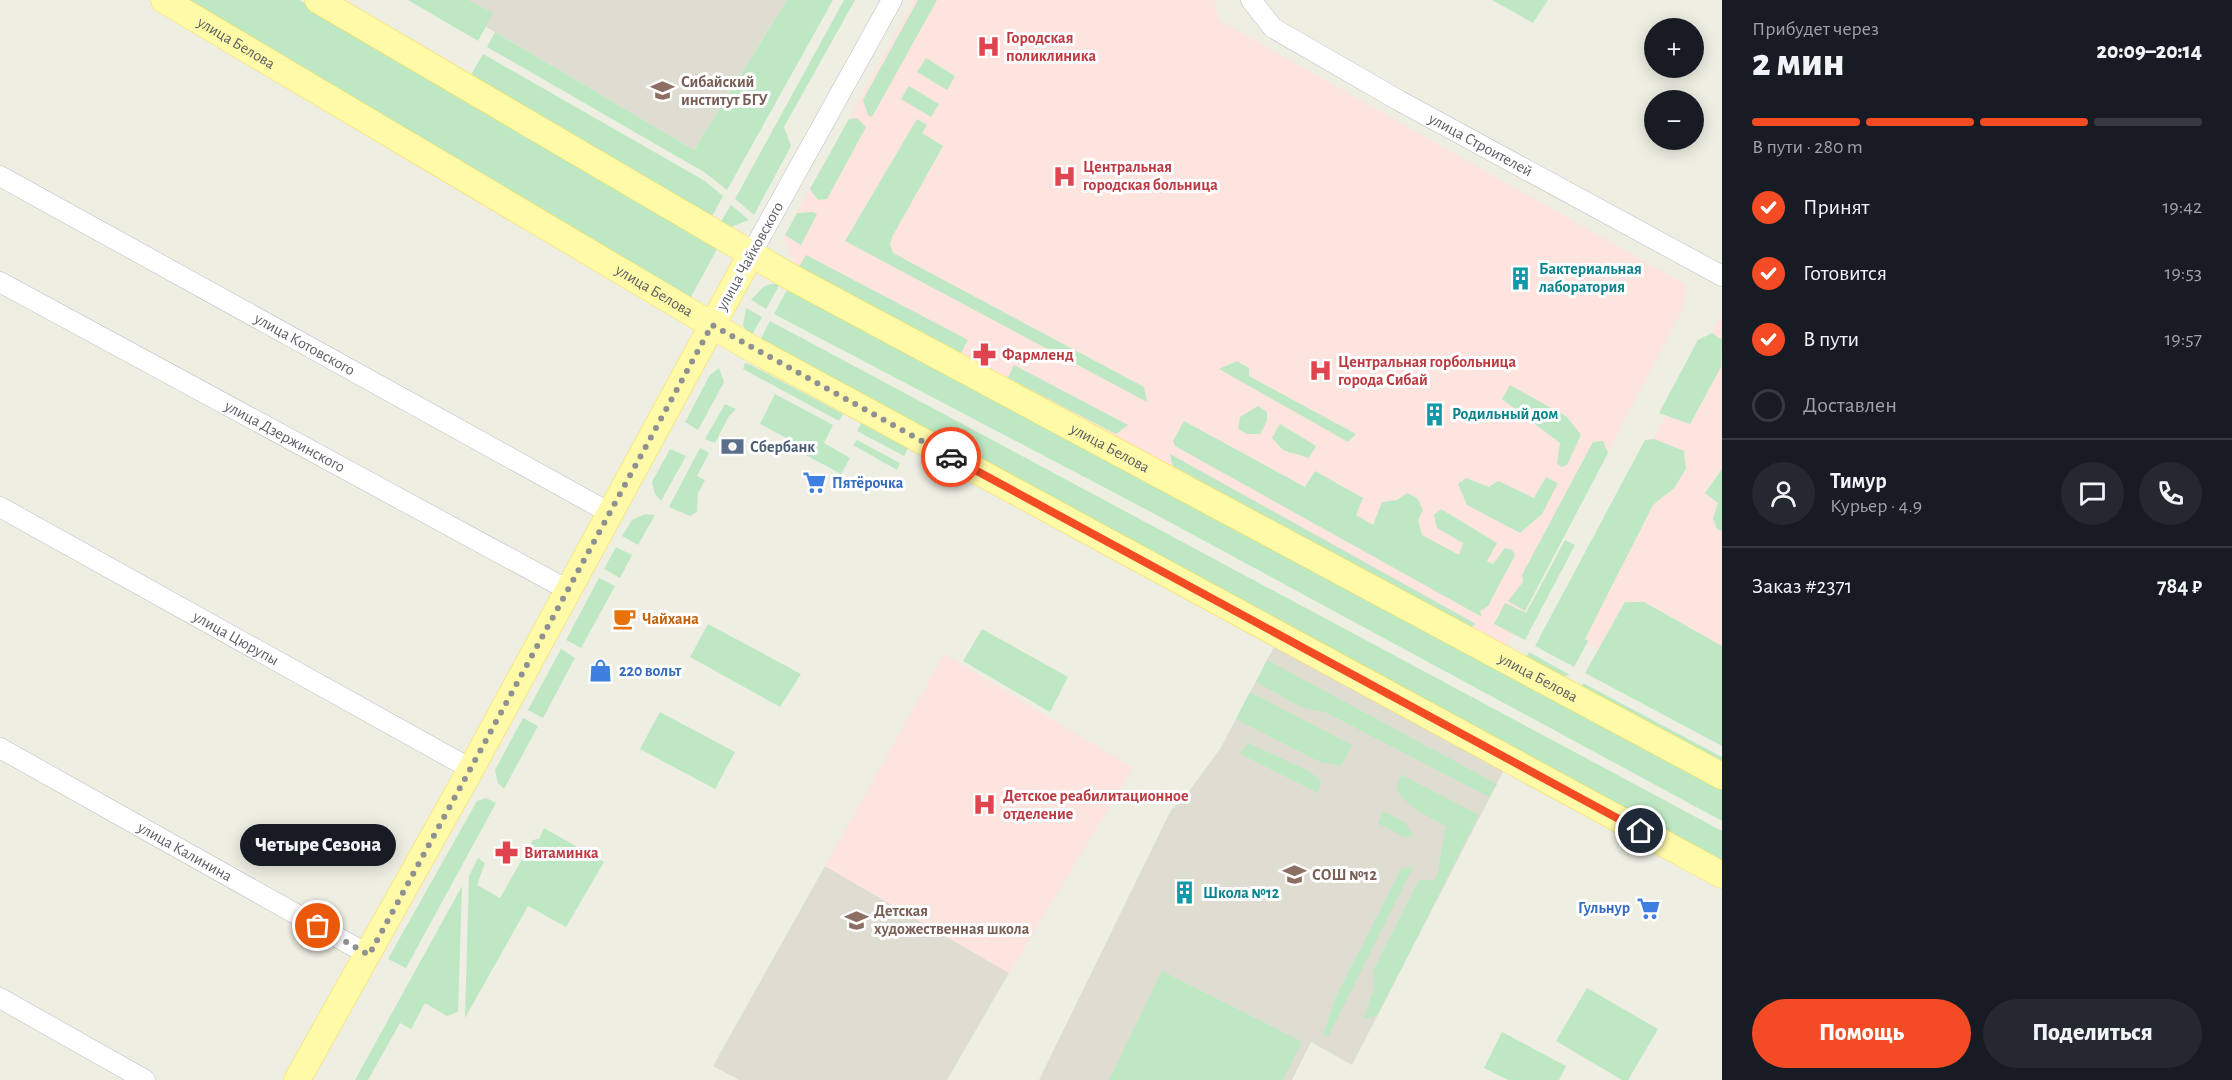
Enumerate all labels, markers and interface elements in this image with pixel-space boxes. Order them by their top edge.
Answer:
street label: улица Белова [193,13,278,72]
map controls [1644,18,1704,150]
button: + [1644,18,1704,78]
text: Прибудет через [1752,19,1879,39]
place label: Городская поликлиника [1006,30,1096,64]
hospital icon: Городская поликлиника [975,34,1001,60]
text: 20:09–20:14 [2097,40,2202,62]
text: 2 мин [1752,44,1845,83]
place label: Сибайский институт БГУ [681,74,768,109]
school or university icon: Сибайский институт БГУ [650,78,676,104]
button: − [1644,90,1704,150]
street label: улица Строителей [1425,110,1535,180]
text: В пути · 280 m [1752,137,1863,157]
place label: Центральная городская больница [1083,159,1218,193]
hospital icon: Центральная городская больница [1052,163,1078,189]
icon: check [1752,191,1785,224]
text: Принят [1803,196,1869,218]
text: 19:42 [2162,197,2202,217]
street label: улица Чайковского [713,199,787,314]
icon: check [1752,257,1785,290]
street label: улица Белова [611,261,696,320]
place label: Бактериальная лаборатория [1539,261,1642,295]
text: Готовится [1803,262,1887,284]
text: 19:53 [2165,263,2202,283]
building icon: Бактериальная лаборатория [1508,265,1534,291]
street label: улица Котовского [250,310,358,378]
icon: check [1752,323,1785,356]
text: В пути [1803,328,1859,350]
text: 19:57 [2164,329,2202,349]
pharmacy icon: Фармленд [971,342,997,368]
place label: Фармленд [1002,347,1074,363]
place label: Центральная горбольница города Сибай [1338,354,1517,388]
hospital icon: Центральная горбольница города Сибай [1307,358,1333,384]
text: Доставлен [1803,394,1897,416]
street label: улица Дзержинского [221,397,348,476]
building icon: Родильный дом [1421,401,1447,427]
place label: Родильный дом [1452,406,1558,422]
street label: улица Белова [1066,420,1152,476]
courier [921,427,981,487]
bank icon: Сбербанк [719,434,745,460]
place label: Сбербанк [750,439,815,455]
icon: car [935,441,968,474]
button: person [1752,462,1815,525]
button: chat [2061,462,2124,525]
button: phone [2139,462,2202,525]
supermarket icon: Пятёрочка [801,470,827,496]
text: Тимур [1830,470,1887,492]
place label: Пятёрочка [832,475,904,491]
text: Курьер · 4.9 [1830,496,1922,516]
text: Заказ #2371 [1752,575,1852,597]
text: 784 ₽ [2157,575,2202,597]
cafe icon: Чайхана [611,606,637,632]
street label: улица Цюрупы [189,608,282,668]
place label: Чайхана [642,611,699,627]
street label: улица Белова [1495,649,1580,705]
shop icon: 220 вольт [588,658,614,684]
place label: 220 вольт [619,663,682,679]
place label: Детское реабилитационное отделение [1003,788,1189,822]
hospital icon: Детское реабилитационное отделение [972,792,998,818]
pin [1615,805,1666,856]
icon: home [1624,814,1657,847]
street label: улица Калинина [134,818,235,884]
callout: Четыре Сезона [240,824,396,866]
text: Четыре Сезона [255,835,381,855]
pharmacy icon: Витаминка [493,840,519,866]
place label: Витаминка [524,845,599,861]
school or university icon: СОШ №12 [1281,862,1307,888]
place label: СОШ №12 [1312,867,1377,883]
building icon: Школа №12 [1172,880,1198,906]
place label: Школа №12 [1203,885,1280,901]
supermarket icon: Гульнур [1635,895,1661,921]
pin [292,900,343,951]
place label: Гульнур [1578,900,1630,917]
place label: Детская художественная школа [874,903,1030,938]
school or university icon: Детская художественная школа [843,907,869,933]
icon: bag [301,909,334,942]
button: Помощь [1752,999,1971,1068]
button: Поделиться [1983,999,2202,1068]

